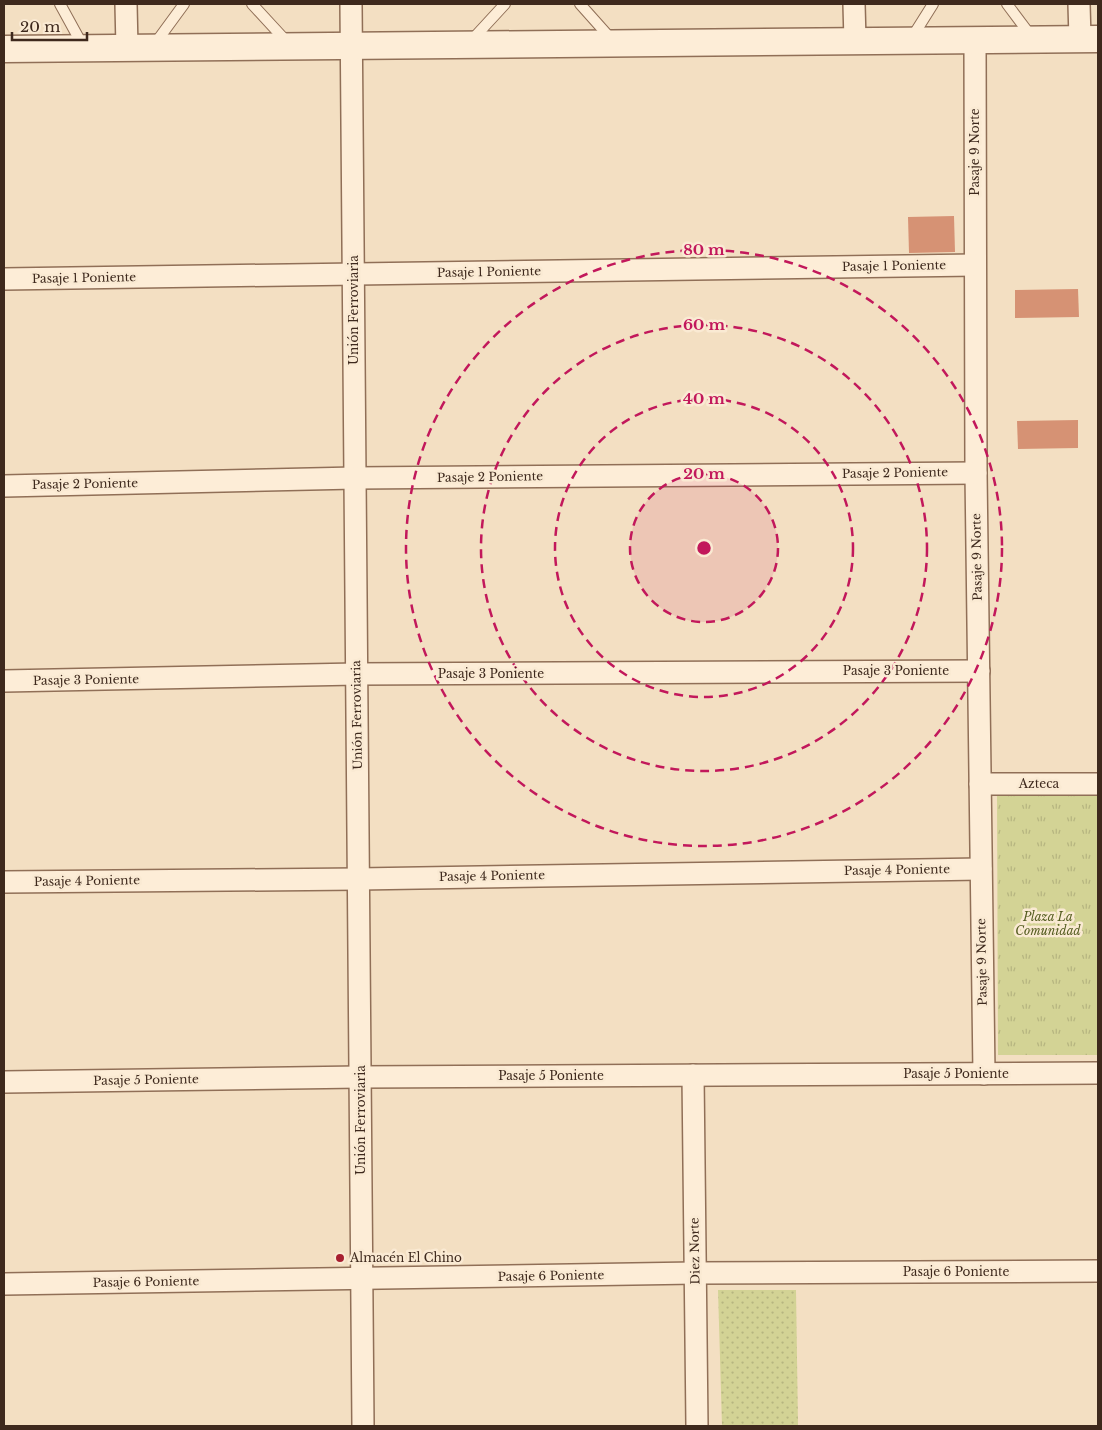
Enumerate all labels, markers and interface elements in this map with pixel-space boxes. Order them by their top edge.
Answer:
scale bar [12,10,88,42]
text: 20 m [20,17,60,36]
street label: Pasaje 9 Norte [967,108,982,196]
text: 80 m [683,240,725,259]
street label: Unión Ferroviaria [346,255,361,365]
street label: Pasaje 1 Poniente [842,257,946,274]
street label: Pasaje 1 Poniente [437,263,541,280]
street label: Pasaje 1 Poniente [32,269,136,286]
text: 60 m [683,315,725,334]
text: 40 m [683,389,725,408]
text: 20 m [683,464,725,483]
street label: Pasaje 2 Poniente [842,464,948,481]
street label: Pasaje 2 Poniente [437,468,543,485]
street label: Pasaje 2 Poniente [32,475,138,492]
street label: Pasaje 9 Norte [968,513,985,601]
centre of rings [695,539,713,557]
street label: Unión Ferroviaria [348,660,365,770]
street label: Pasaje 3 Poniente [843,663,949,678]
street label: Pasaje 3 Poniente [438,666,544,681]
street label: Pasaje 3 Poniente [33,671,139,688]
street label: Azteca [1018,776,1060,791]
street label: Pasaje 4 Poniente [844,861,950,878]
street label: Pasaje 4 Poniente [439,867,545,884]
street label: Pasaje 4 Poniente [34,872,140,889]
park label: Plaza La Comunidad [1015,909,1082,938]
street label: Pasaje 9 Norte [973,918,990,1006]
street label: Unión Ferroviaria [353,1065,368,1175]
street label: Pasaje 5 Poniente [903,1066,1009,1081]
street label: Pasaje 5 Poniente [498,1068,604,1083]
street label: Pasaje 5 Poniente [93,1071,199,1088]
street label: Diez Norte [686,1217,703,1285]
place label: Almacén El Chino [349,1250,462,1265]
marker: Almacén El Chino [334,1252,346,1264]
street label: Pasaje 6 Poniente [903,1264,1009,1279]
street label: Pasaje 6 Poniente [498,1267,605,1284]
street label: Pasaje 6 Poniente [93,1273,200,1290]

